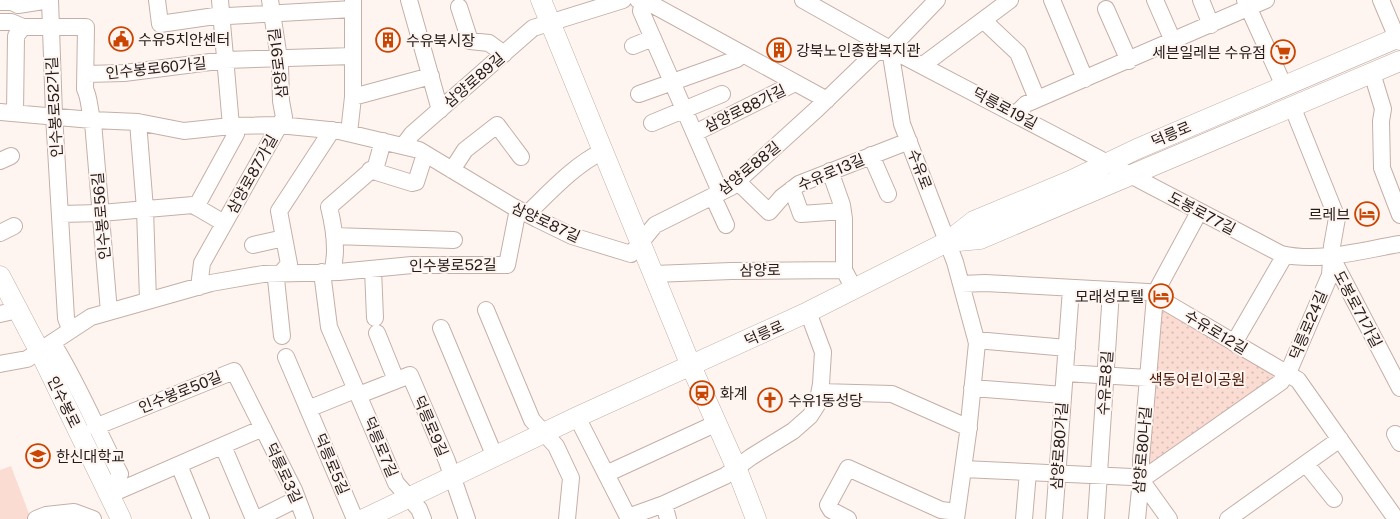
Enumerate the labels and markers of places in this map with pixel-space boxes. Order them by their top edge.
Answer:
public building icon: 수유5치안센터 [108,26,134,52]
building icon: 수유북시장 [375,27,401,53]
place label: 수유5치안센터 [138,31,230,48]
place label: 수유북시장 [406,32,475,49]
building icon: 강북노인종합복지관 [766,37,792,63]
supermarket icon: 세븐일레븐 수유점 [1270,39,1296,65]
place label: 강북노인종합복지관 [796,42,920,59]
place label: 세븐일레븐 수유점 [1152,44,1266,61]
hotel icon: 르레브 [1354,201,1380,227]
place label: 르레브 [1309,206,1350,223]
hotel icon: 모래성모텔 [1148,283,1174,309]
place label: 모래성모텔 [1075,288,1144,305]
station icon: 화계 [689,380,715,406]
place label: 화계 [720,385,748,402]
church icon: 수유1동성당 [757,387,783,413]
place label: 수유1동성당 [788,392,863,409]
school or university icon: 한신대학교 [25,443,51,469]
place label: 한신대학교 [56,448,125,465]

